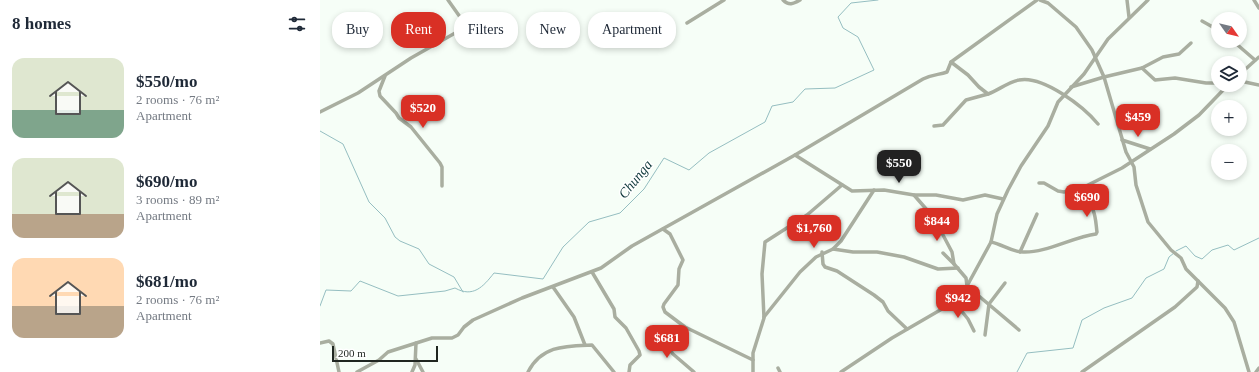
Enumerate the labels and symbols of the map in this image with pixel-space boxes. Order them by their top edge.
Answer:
north arrow [1211,12,1247,48]
pin: $520 [399,95,447,129]
pin: $459 [1114,104,1162,138]
pin: $550 [875,150,923,184]
water label: Chunga [616,157,655,201]
pin: $690 [1063,184,1111,218]
pin: $844 [913,208,961,242]
pin: $1,760 [781,215,847,249]
pin: $942 [934,285,982,319]
pin: $681 [643,325,691,359]
scale bar [332,344,438,363]

